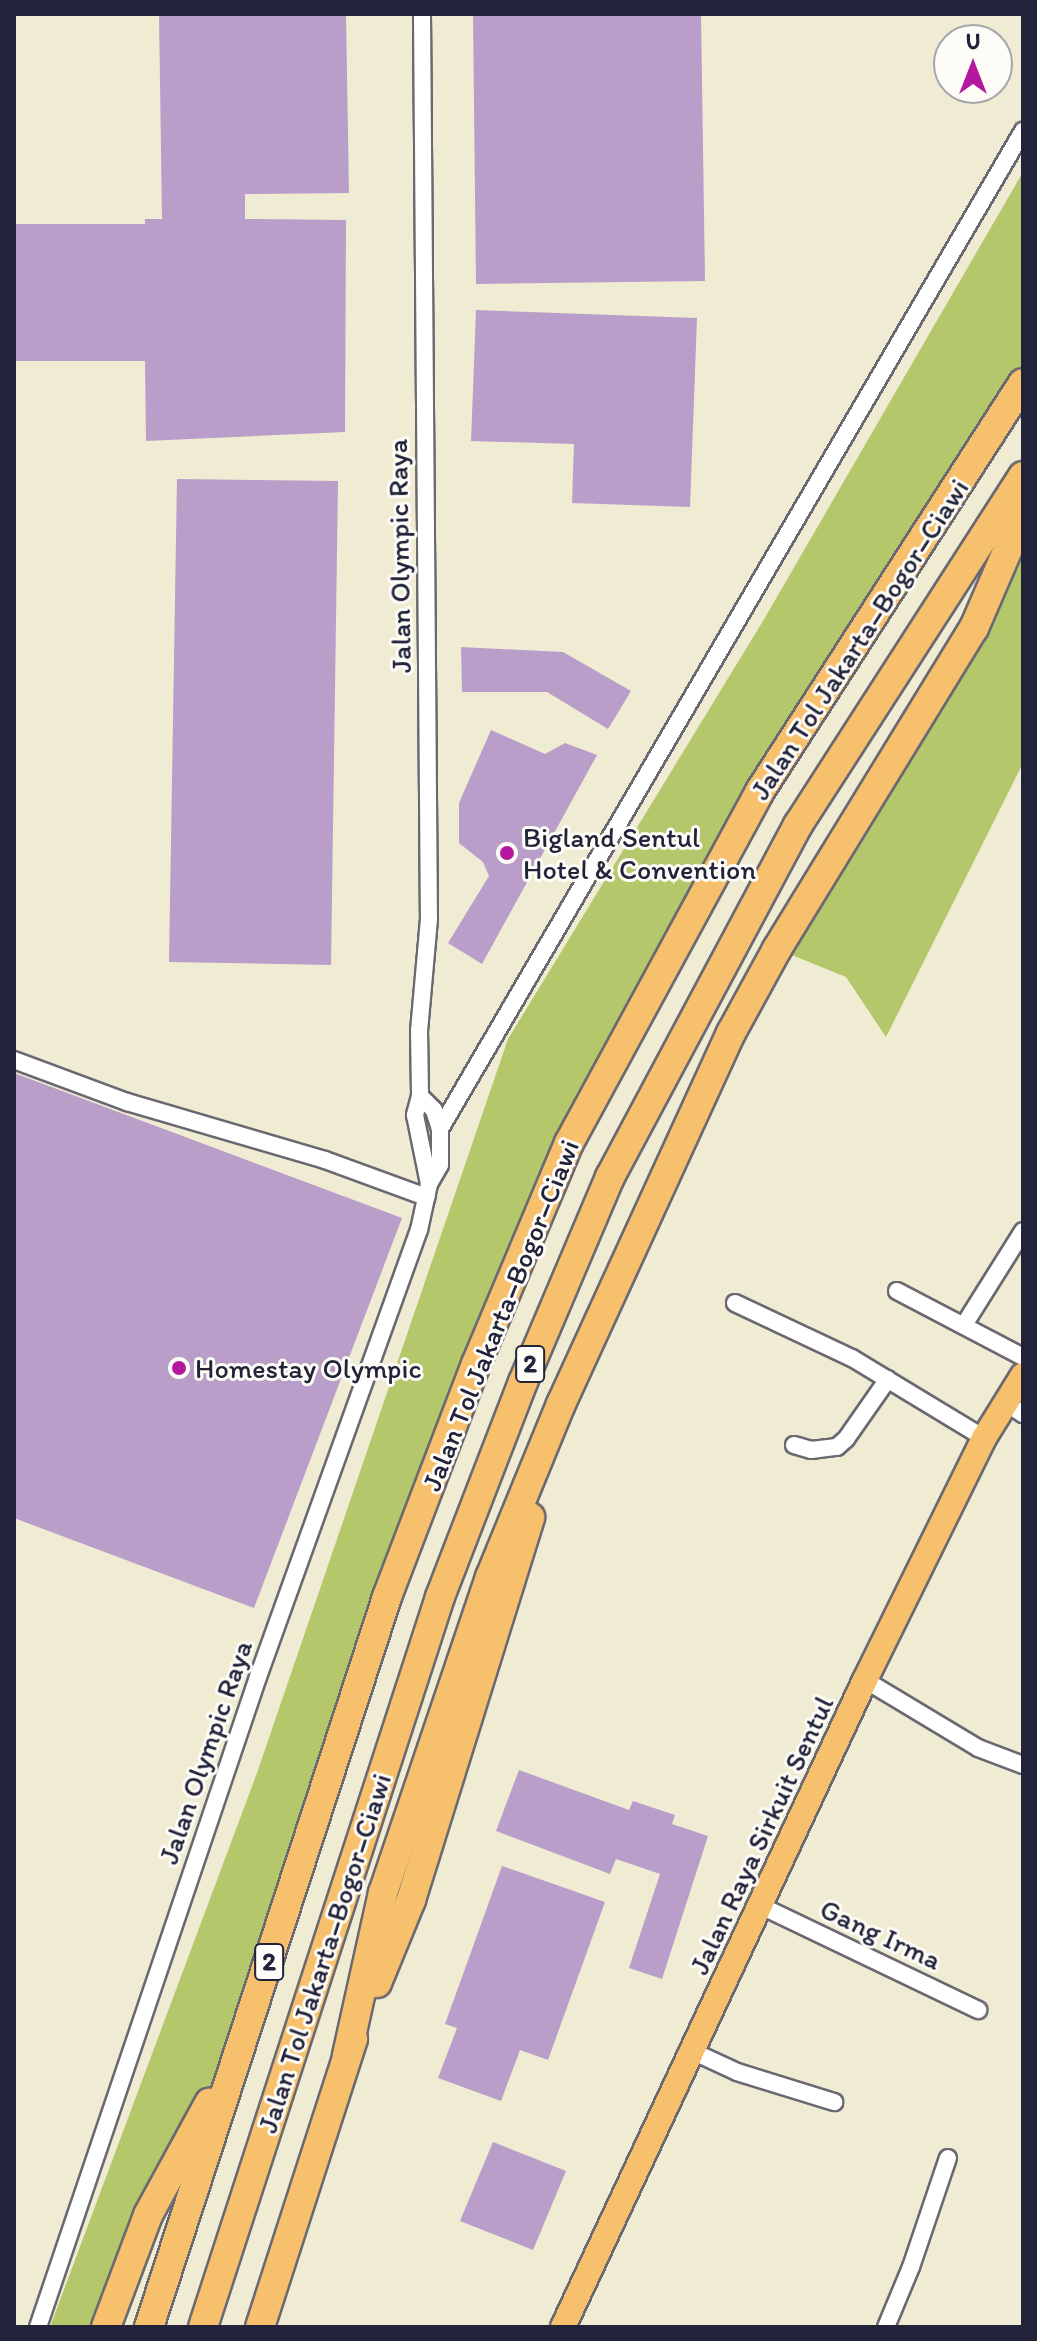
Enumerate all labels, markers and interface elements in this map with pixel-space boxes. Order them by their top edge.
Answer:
north arrow [933,24,1013,104]
text: U [966,28,980,55]
street label: Jalan Olympic Raya [380,438,418,674]
street label: Jalan Tol Jakarta–Bogor–Ciawi [744,474,974,804]
place label: Bigland Sentul Hotel & Convention [523,820,756,886]
marker: Bigland Sentul Hotel & Convention [498,844,516,862]
street label: Jalan Tol Jakarta–Bogor–Ciawi [415,1136,585,1494]
road number: 2 [514,1342,546,1386]
place label: Homestay Olympic [195,1351,422,1385]
marker: Homestay Olympic [170,1359,188,1377]
street label: Jalan Olympic Raya [151,1636,259,1868]
street label: Jalan Raya Sirkuit Sentul [682,1691,840,1979]
street label: Jalan Tol Jakarta–Bogor–Ciawi [250,1771,398,2135]
street label: Gang Irma [815,1892,947,1976]
road number: 2 [253,1940,285,1984]

